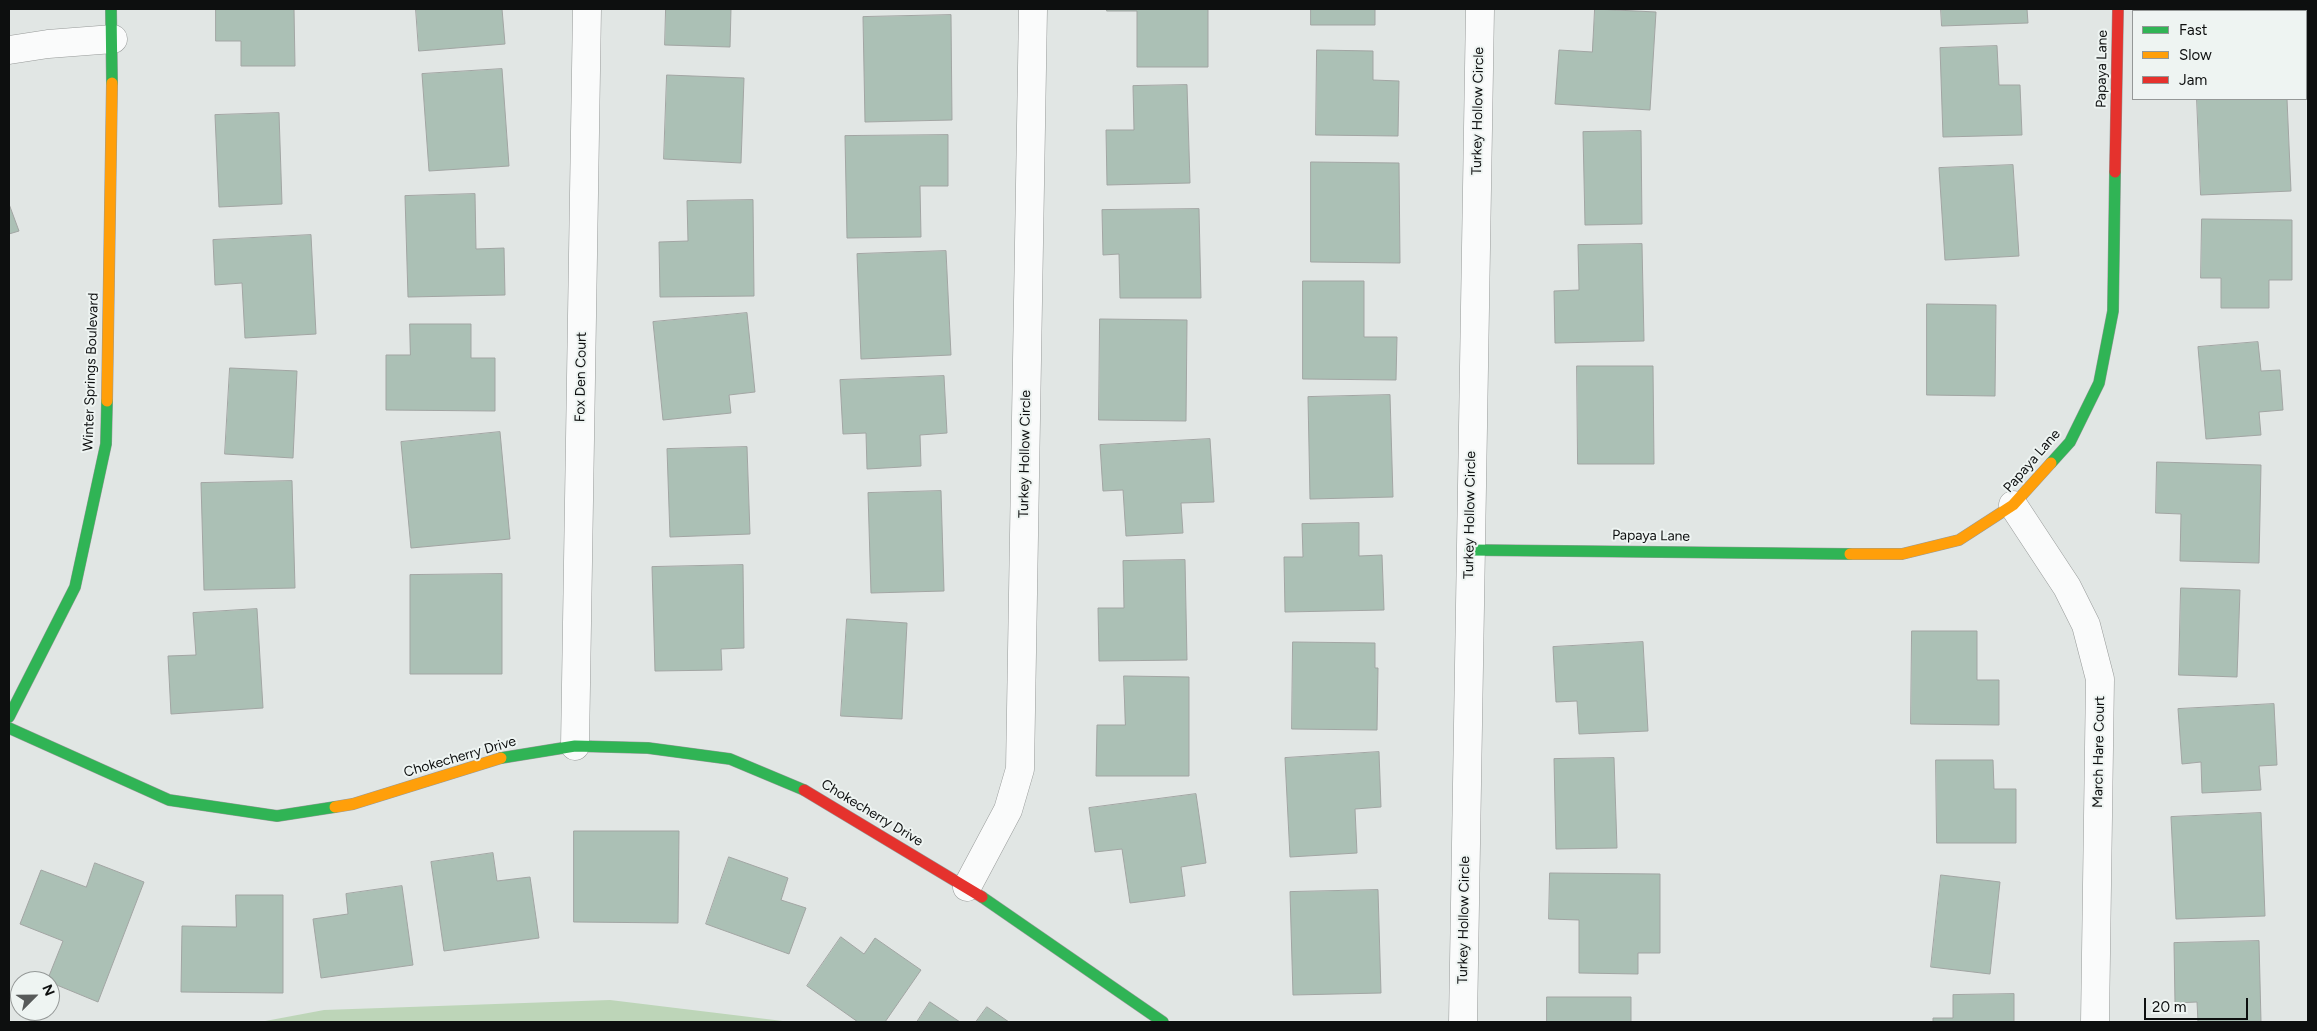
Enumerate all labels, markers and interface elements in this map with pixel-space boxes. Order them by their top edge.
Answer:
legend [2132,10,2307,100]
text: Fast [2179,21,2207,39]
street label: Papaya Lane [2093,30,2111,108]
text: Slow [2179,46,2212,64]
street label: Turkey Hollow Circle [1468,47,1488,175]
text: Jam [2179,71,2207,89]
street label: Winter Springs Boulevard [80,292,102,452]
street label: Fox Den Court [572,332,590,422]
street label: Turkey Hollow Circle [1015,390,1035,518]
street label: Papaya Lane [2000,426,2064,496]
street label: Turkey Hollow Circle [1460,451,1480,579]
street label: Papaya Lane [1612,527,1690,545]
street label: March Hare Court [2090,696,2108,808]
street label: Chokecherry Drive [402,733,518,781]
street label: Chokecherry Drive [818,776,926,850]
street label: Turkey Hollow Circle [1454,856,1474,984]
north arrow [10,971,60,1021]
text: N [38,982,58,999]
scale bar [2147,988,2251,1020]
text: 20 m [2152,998,2186,1016]

